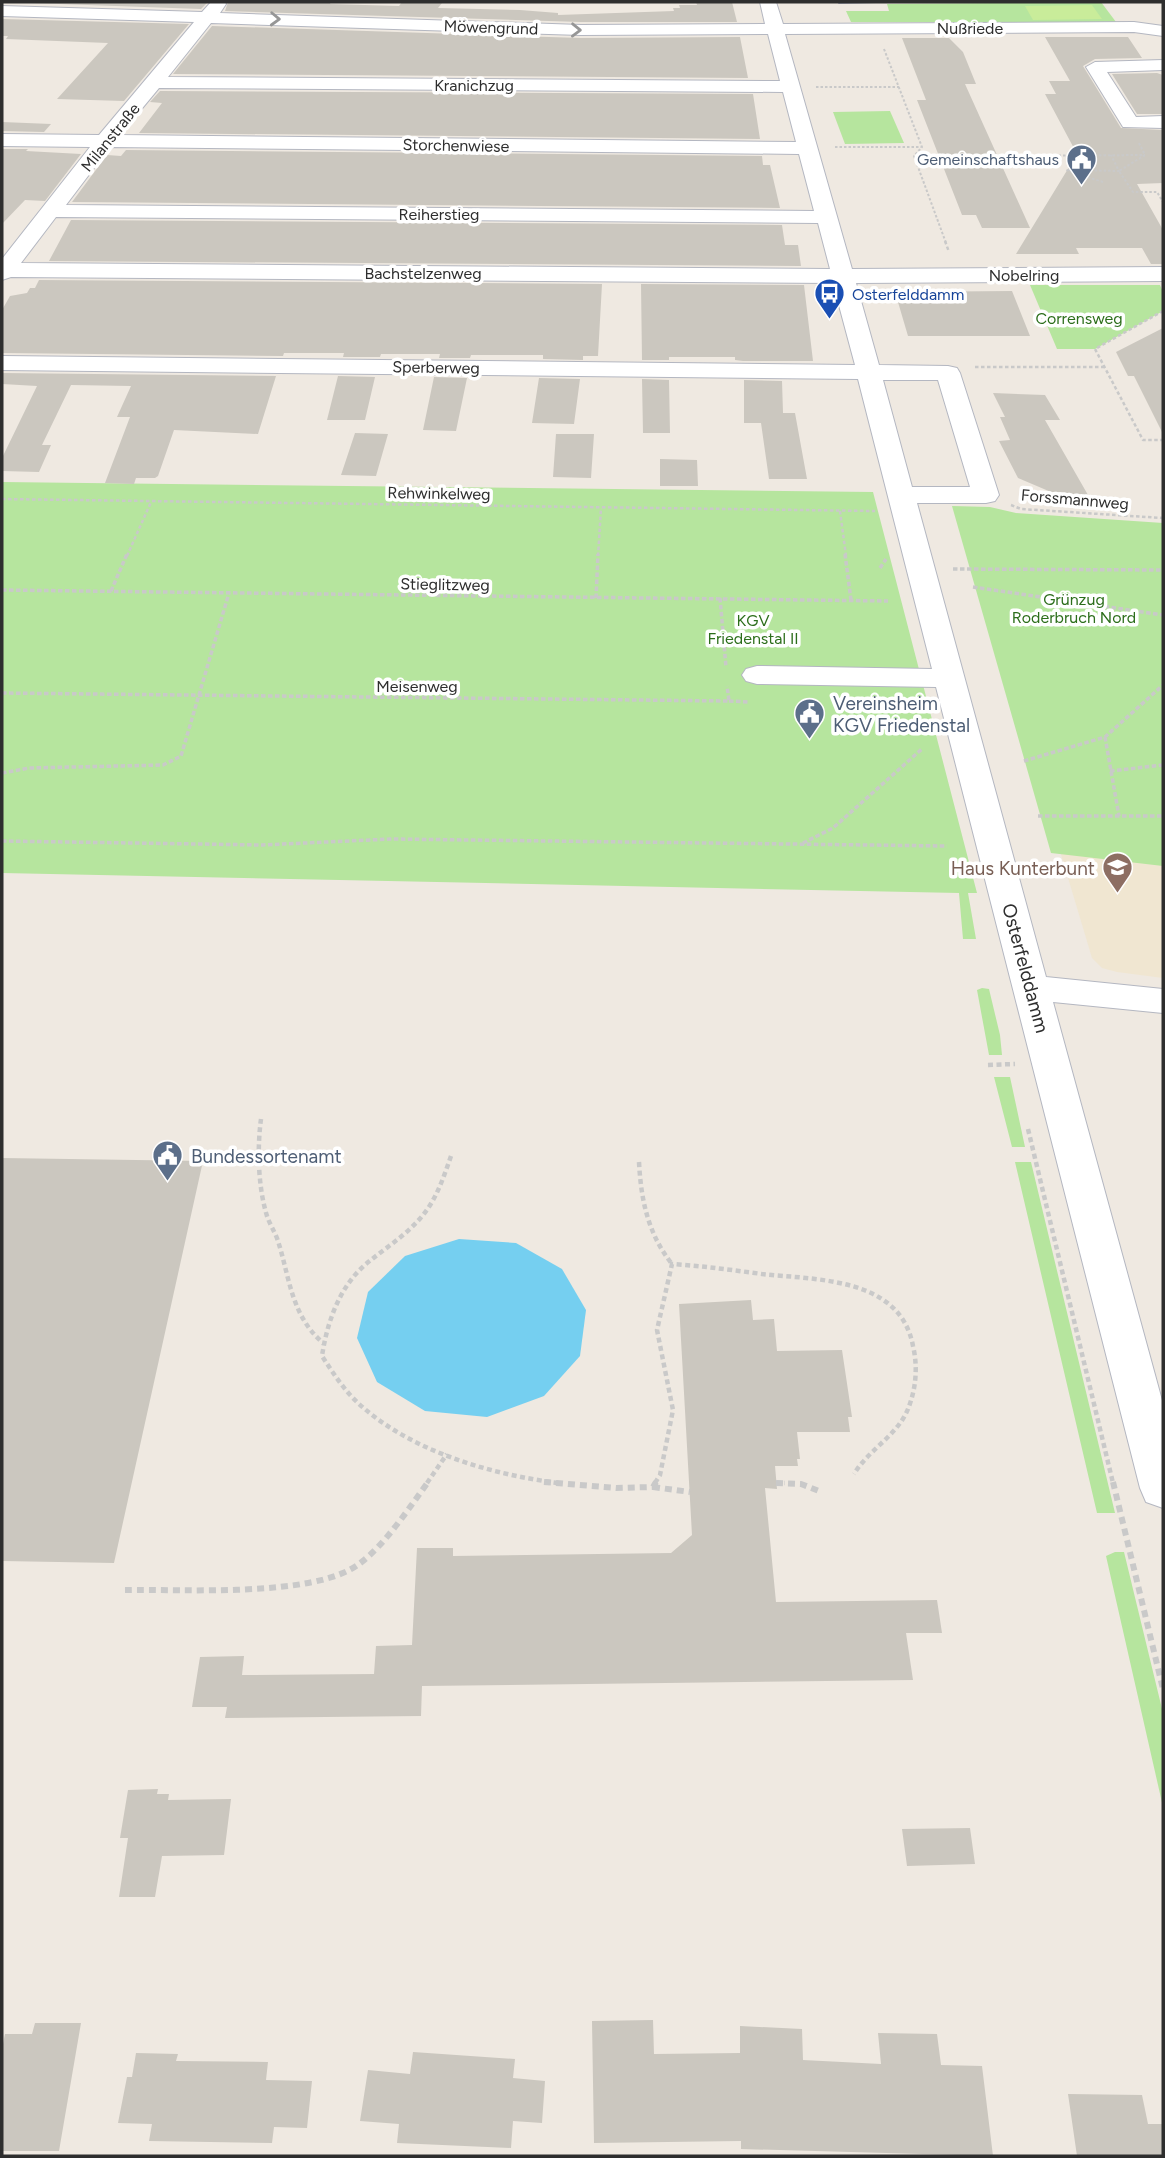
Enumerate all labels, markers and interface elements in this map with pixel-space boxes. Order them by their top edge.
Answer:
one-way arrow [270,12,281,27]
street label: Möwengrund [443,16,539,39]
street label: Nußriede [937,19,1003,38]
one-way arrow [571,22,582,38]
street label: Kranichzug [434,76,514,95]
street label: Milanstraße [77,99,144,175]
street label: Storchenwiese [402,135,510,156]
public building icon: Gemeinschaftshaus [1065,142,1099,186]
place label: Gemeinschaftshaus [917,150,1059,169]
street label: Reiherstieg [399,205,479,224]
street label: Bachstelzenweg [364,264,482,283]
street label: Nobelring [989,266,1059,285]
bus stop icon: Osterfelddamm [812,277,846,321]
place label: Osterfelddamm [852,285,964,304]
park label: Corrensweg [1035,309,1123,328]
street label: Sperberweg [392,357,480,378]
street label: Rehwinkelweg [387,483,491,504]
street label: Forssmannweg [1020,485,1130,514]
street label: Stieglitzweg [400,574,490,595]
park label: Grünzug Roderbruch Nord [1012,590,1136,627]
park label: KGV Friedenstal II [707,611,799,648]
street label: Meisenweg [376,677,458,696]
place label: Vereinsheim KGV Friedenstal [833,692,970,737]
public building icon: Vereinsheim KGV Friedenstal [793,697,827,741]
school or university icon: Haus Kunterbunt [1101,851,1135,895]
place label: Haus Kunterbunt [951,857,1095,880]
street label: Osterfelddamm [997,901,1054,1035]
public building icon: Bundessortenamt [151,1139,185,1183]
place label: Bundessortenamt [191,1145,342,1168]

